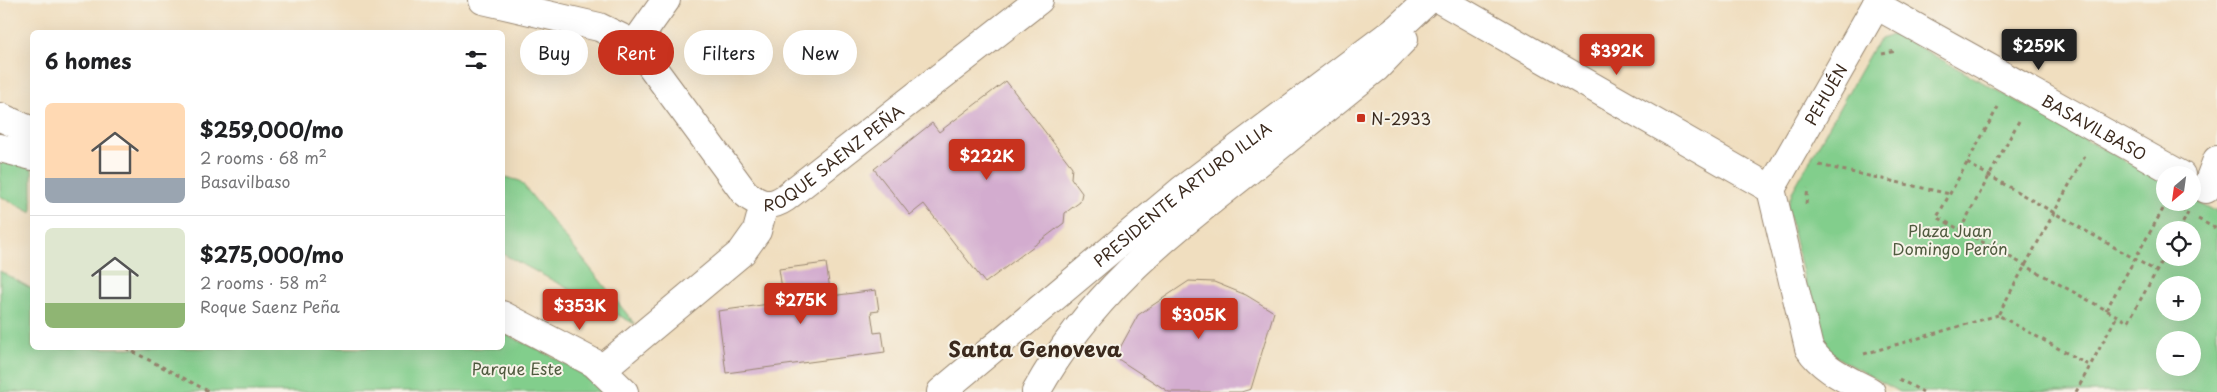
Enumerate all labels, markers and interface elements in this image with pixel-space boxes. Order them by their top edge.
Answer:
pin: $259K [2004,28,2074,71]
chip: Buy [520,30,588,75]
chip: Rent [598,30,674,75]
chip: Filters [684,30,773,75]
chip: New [783,30,857,75]
text: $259K [2013,33,2065,57]
pin: $392K [1582,34,1652,76]
text: $392K [1591,38,1644,62]
text: 6 homes [45,44,131,76]
icon: filters [462,46,490,74]
street label: PEHUÉN [1798,59,1852,130]
street label: BASAVILBASO [2037,88,2151,166]
street label: ROQUE SAENZ PEÑA [763,98,908,216]
place label: N-2933 [1371,106,1431,130]
marker: N-2933 [1355,112,1367,124]
text: $259,000/mo [200,113,343,145]
street label: PRESIDENTE ARTURO ILLIA [1088,115,1276,272]
icon: home [85,123,145,183]
pin: $222K [952,138,1022,181]
text: $222K [960,143,1014,167]
text: 2 rooms · 68 m² [200,145,327,169]
north arrow [2156,166,2201,211]
map controls [2156,166,2201,376]
text: Basavilbaso [200,169,290,193]
park label: Plaza Juan Domingo Perón [1892,218,2008,260]
button: locate [2156,221,2201,266]
text: $275,000/mo [200,238,344,270]
icon: home [85,248,145,308]
text: 2 rooms · 58 m² [200,270,327,294]
button: + [2156,276,2201,321]
pin: $275K [766,282,836,325]
text: $275K [775,287,827,311]
pin: $353K [545,288,615,331]
text: $353K [554,293,606,317]
text: Roque Saenz Peña [200,294,340,318]
pin: $305K [1164,298,1234,340]
text: $305K [1172,302,1226,326]
button: − [2156,331,2201,376]
district label: Santa Genoveva [948,332,1122,364]
park label: Parque Este [472,356,562,380]

